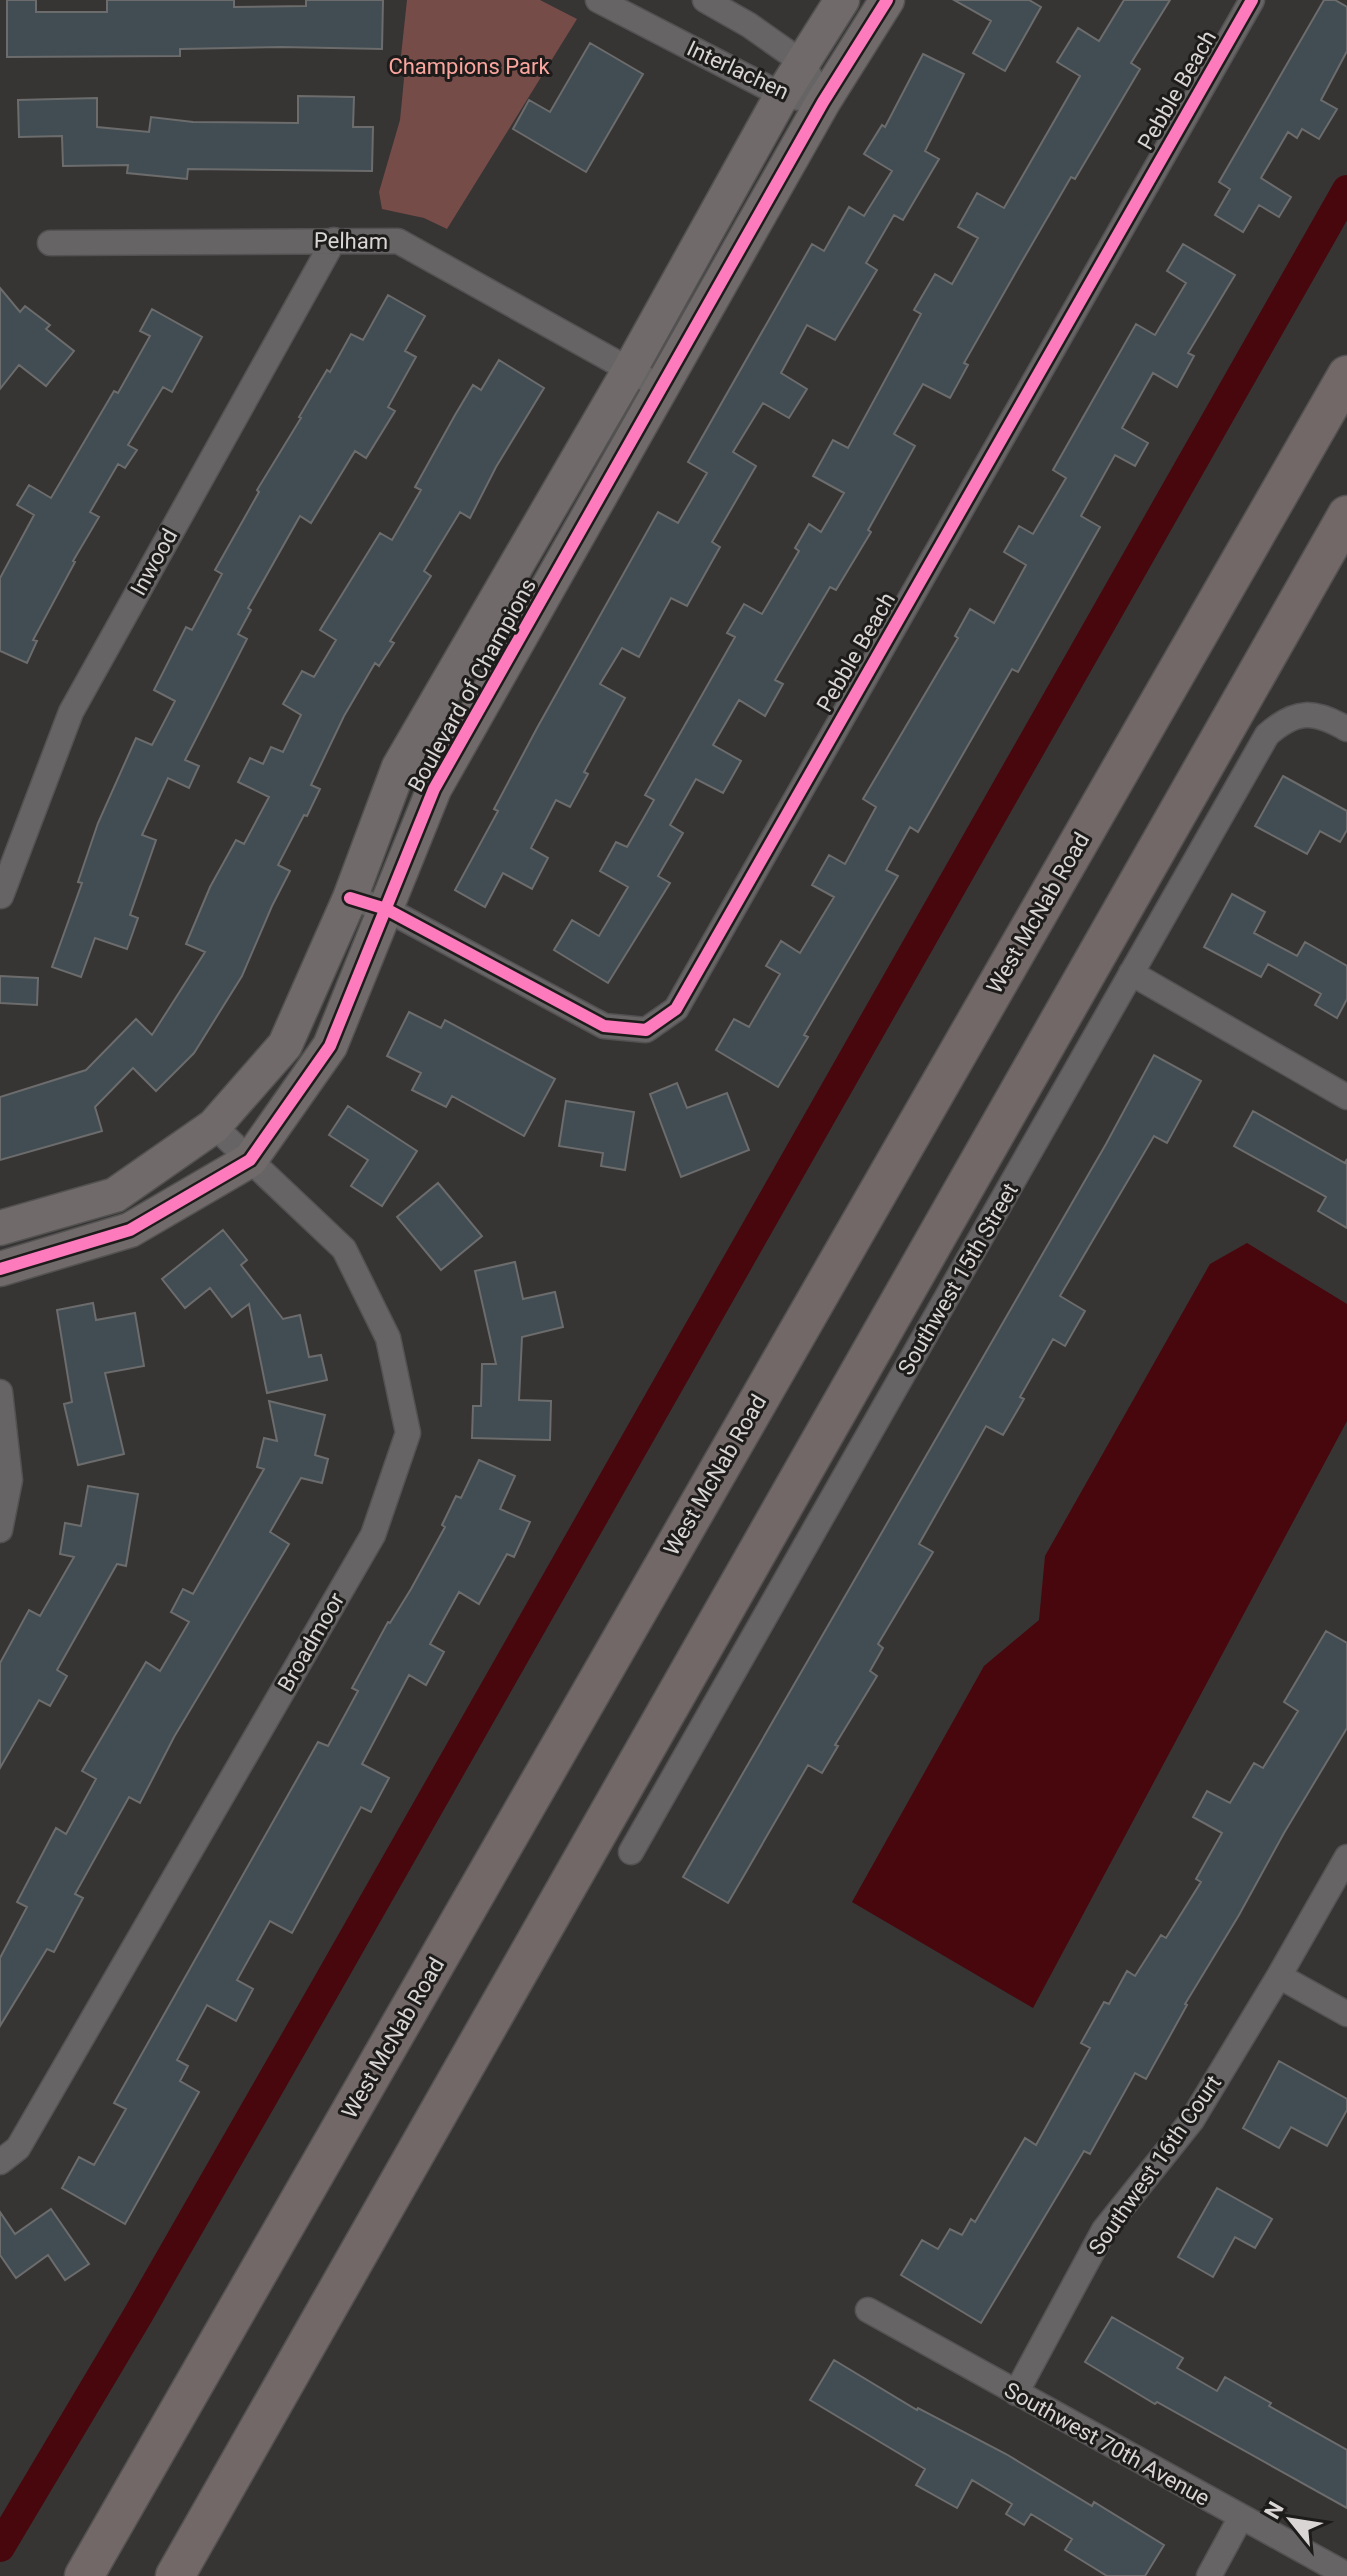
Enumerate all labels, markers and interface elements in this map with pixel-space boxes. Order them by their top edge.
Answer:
street label: Pebble Beach [1133,26,1221,154]
street label: Interlachen [683,36,793,104]
park label: Champions Park [388,54,550,79]
street label: Pelham [314,228,388,254]
street label: Inwood [126,524,182,600]
street label: Boulevard of Champions [403,574,541,796]
street label: Pebble Beach [812,588,900,716]
street label: West McNab Road [982,828,1094,998]
street label: Southwest 15th Street [893,1179,1023,1379]
street label: West McNab Road [659,1390,771,1560]
street label: Broadmoor [273,1588,350,1696]
street label: West McNab Road [337,1953,449,2123]
street label: Southwest 16th Court [1084,2071,1226,2259]
street label: Southwest 70th Avenue [1000,2377,1214,2511]
north arrow [1251,2480,1331,2560]
text: N [1259,2497,1289,2523]

